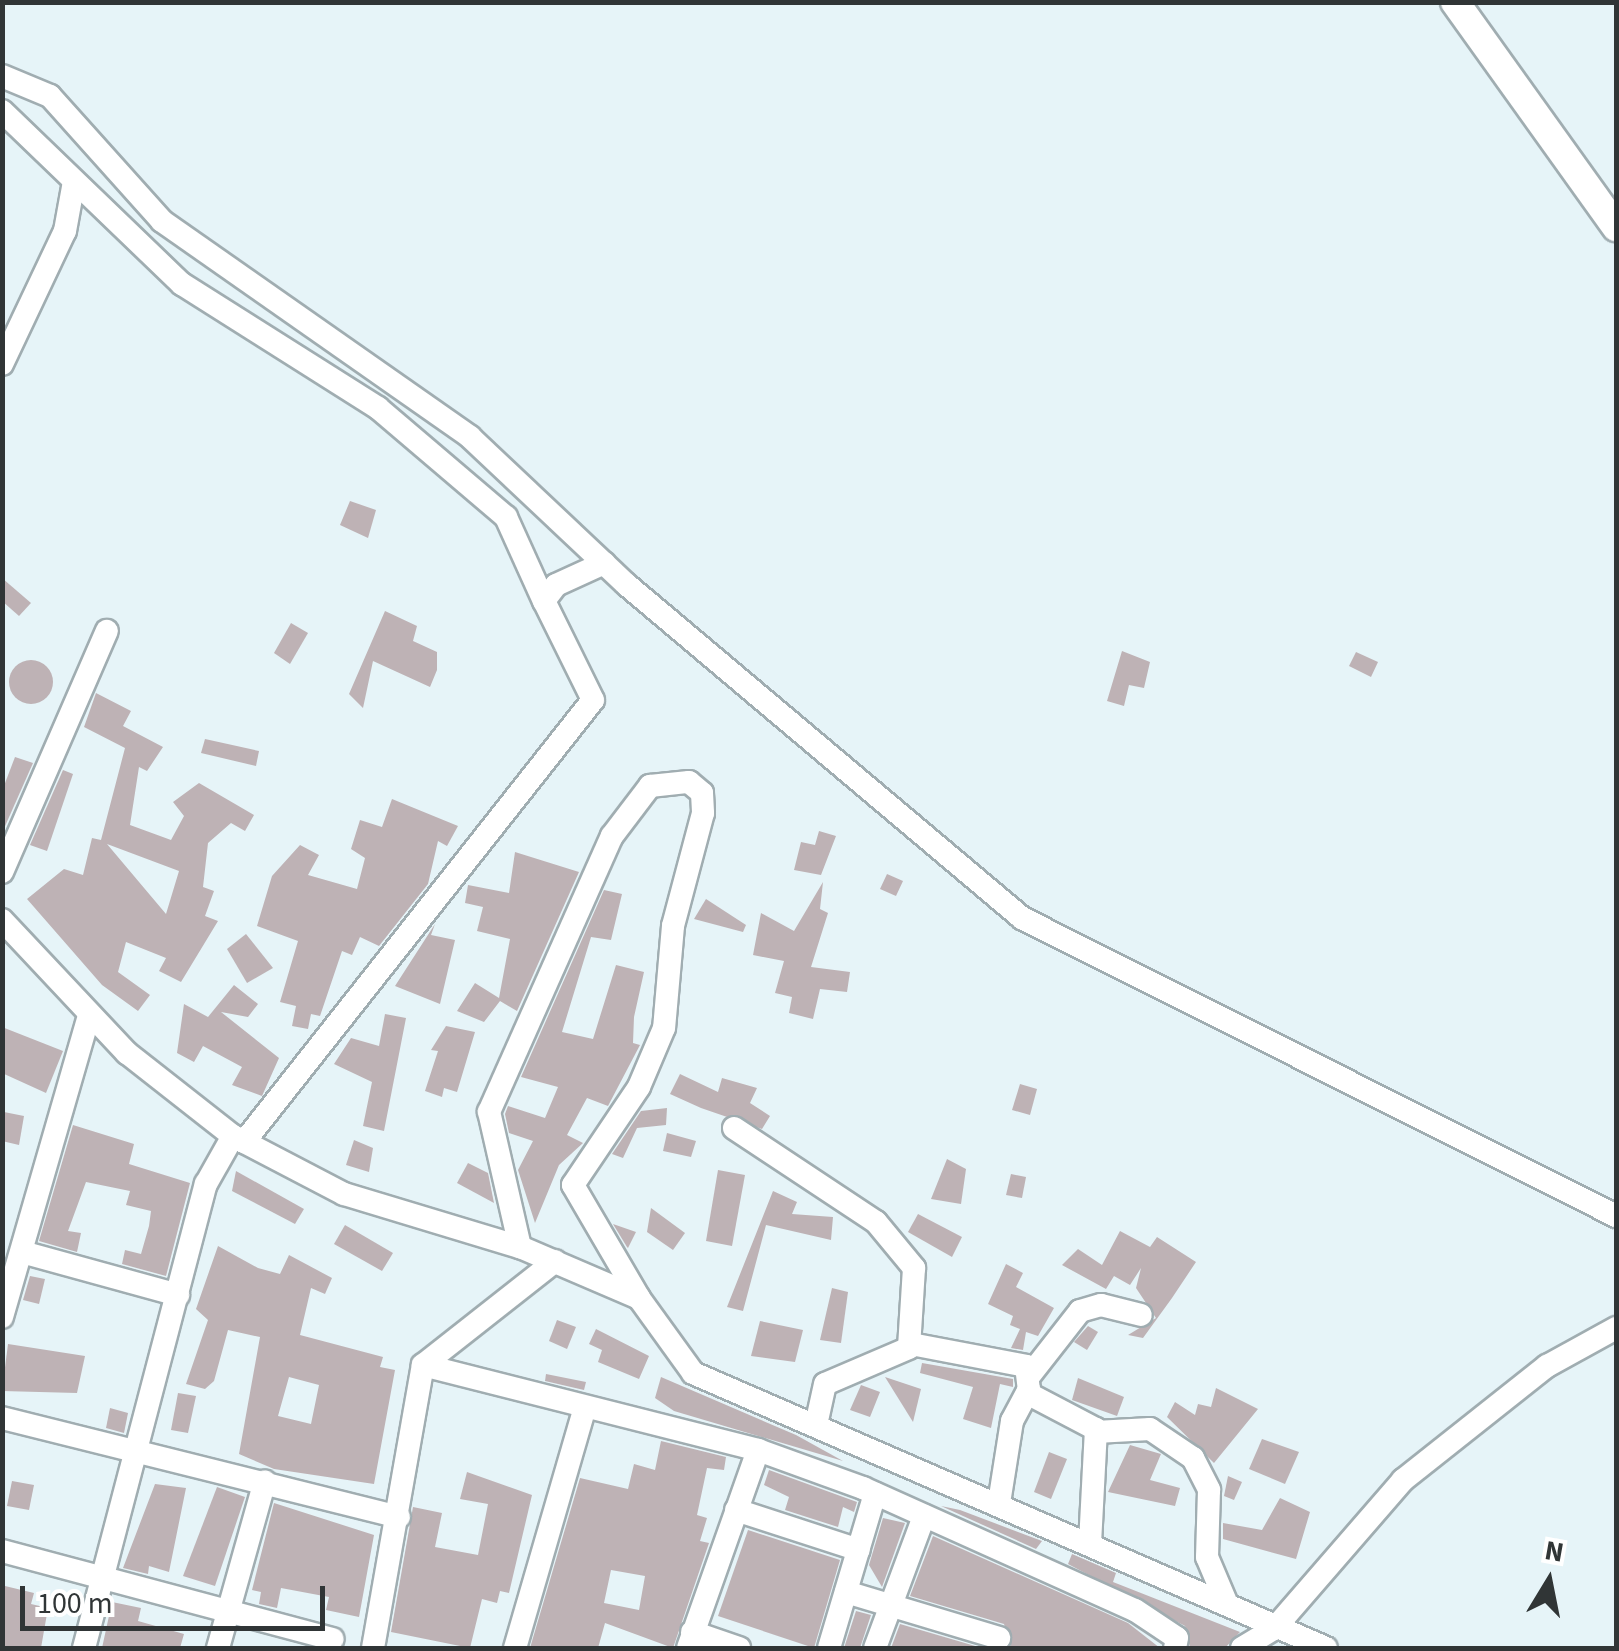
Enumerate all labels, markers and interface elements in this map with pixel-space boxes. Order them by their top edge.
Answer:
text: N [1542,1530,1567,1573]
north arrow [1499,1531,1599,1631]
scale bar [25,1566,330,1628]
text: 100 m [37,1582,113,1625]

